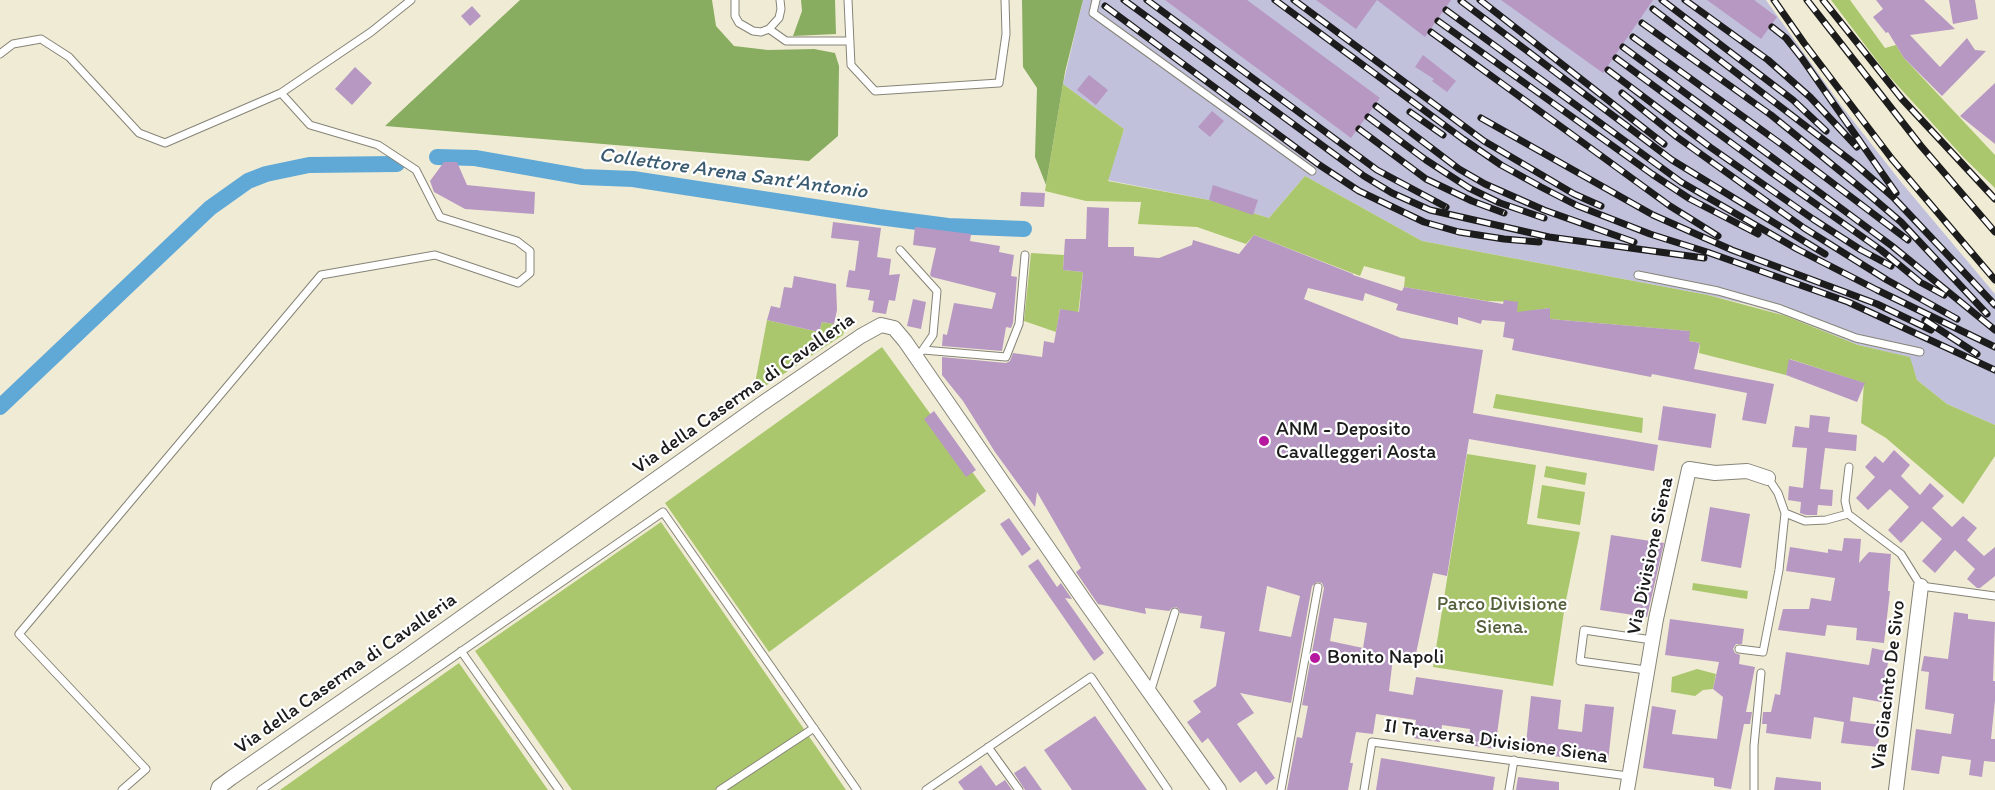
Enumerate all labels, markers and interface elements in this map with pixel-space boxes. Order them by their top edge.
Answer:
water label: Collettore Arena Sant'Antonio [597,143,869,205]
street label: Via della Caserma di Cavalleria [629,308,859,480]
place label: ANM - Deposito Cavalleggeri Aosta [1276,418,1436,465]
marker: ANM - Deposito Cavalleggeri Aosta [1257,434,1271,448]
street label: Via Divisione Siena [1623,475,1679,637]
street label: Via della Caserma di Cavalleria [231,588,461,760]
park label: Parco Divisione Siena. [1437,593,1567,640]
street label: Via Giacinto De Sivo [1867,599,1911,771]
place label: Bonito Napoli [1327,646,1444,670]
marker: Bonito Napoli [1308,651,1322,665]
street label: II Traversa Divisione Siena [1383,714,1609,770]

